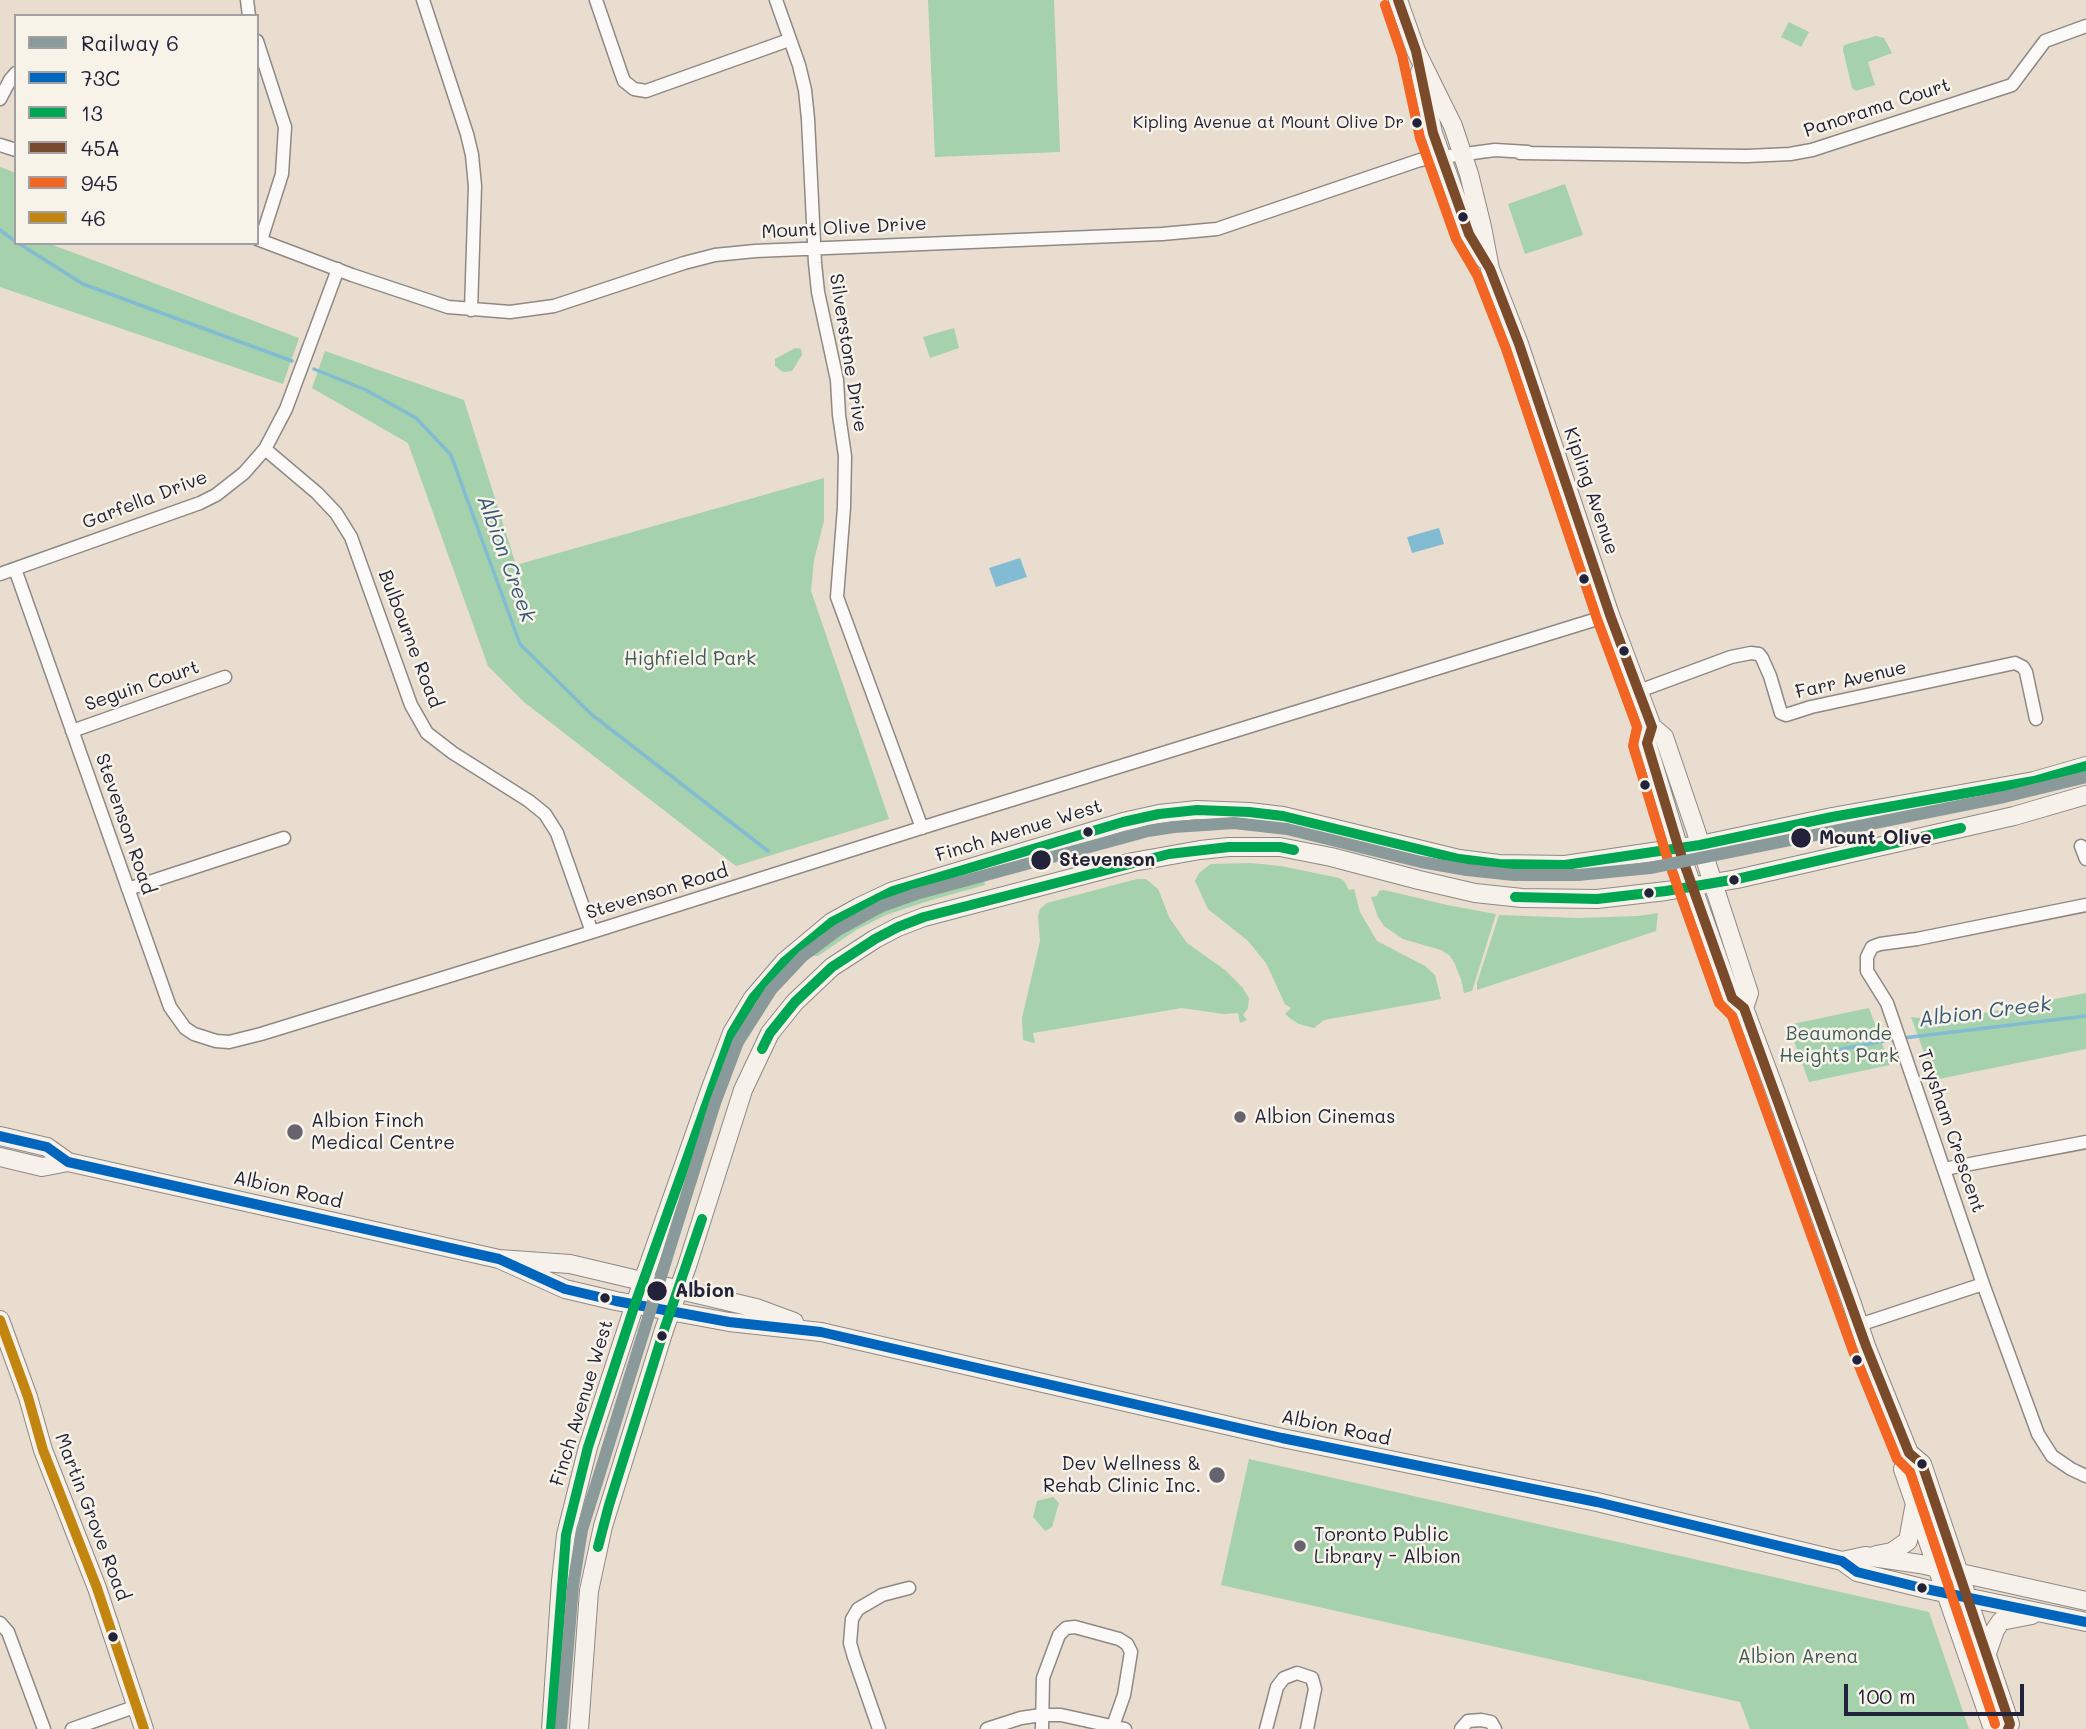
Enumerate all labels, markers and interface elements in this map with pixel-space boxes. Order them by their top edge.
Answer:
legend [14,14,259,245]
text: Railway 6 [81,29,179,56]
text: 73C [81,64,120,91]
street label: Panorama Court [1801,74,1953,142]
text: 13 [81,99,103,126]
place label: Kipling Avenue at Mount Olive Dr [1133,113,1404,133]
marker: Kipling Avenue at Mount Olive Dr [1410,116,1424,130]
text: 45A [81,134,120,161]
text: 945 [81,169,118,196]
text: 46 [81,204,106,231]
unlabelled marker [1456,210,1470,224]
street label: Mount Olive Drive [761,212,927,244]
street label: Silverstone Drive [824,272,872,434]
street label: Kipling Avenue [1559,424,1623,558]
street label: Garfella Drive [79,466,211,534]
water label: Albion Creek [471,492,541,626]
street label: Bulbourne Road [373,567,447,711]
unlabelled marker [1577,572,1591,586]
unlabelled marker [1617,644,1631,658]
park label: Highfield Park [624,648,756,670]
street label: Seguin Court [82,656,202,716]
street label: Farr Avenue [1793,656,1909,704]
street label: Stevenson Road [90,751,160,897]
unlabelled marker [1638,778,1652,792]
street label: Finch Avenue West [933,795,1105,867]
unlabelled marker [1081,825,1095,839]
marker: Mount Olive [1789,826,1813,850]
place label: Mount Olive [1819,827,1932,849]
marker: Stevenson [1029,848,1053,872]
place label: Stevenson [1059,849,1155,871]
street label: Stevenson Road [583,860,731,924]
unlabelled marker [1727,873,1741,887]
unlabelled marker [1642,886,1656,900]
water label: Albion Creek [1917,991,2053,1033]
park label: Beaumonde Heights Park [1779,1023,1899,1067]
street label: Taysham Crescent [1912,1046,1990,1216]
place label: Albion Cinemas [1254,1106,1396,1128]
marker: Albion Cinemas [1232,1109,1248,1125]
place label: Albion Finch Medical Centre [311,1110,455,1154]
marker: Albion Finch Medical Centre [285,1122,305,1142]
street label: Albion Road [231,1166,345,1214]
marker: Albion [645,1279,669,1303]
place label: Albion [675,1280,734,1302]
unlabelled marker [598,1291,612,1305]
street label: Finch Avenue West [546,1317,618,1489]
unlabelled marker [655,1329,669,1343]
unlabelled marker [1850,1353,1864,1367]
street label: Albion Road [1279,1405,1393,1451]
street label: Martin Grove Road [50,1430,134,1604]
place label: Dev Wellness & Rehab Clinic Inc. [1043,1453,1201,1497]
unlabelled marker [1915,1457,1929,1471]
marker: Dev Wellness & Rehab Clinic Inc. [1207,1465,1227,1485]
place label: Toronto Public Library - Albion [1314,1524,1461,1568]
marker: Toronto Public Library - Albion [1292,1538,1308,1554]
unlabelled marker [1915,1581,1929,1595]
unlabelled marker [106,1630,120,1644]
park label: Albion Arena [1738,1646,1858,1668]
scale bar [1848,1670,2028,1714]
text: 100 m [1857,1682,1916,1709]

